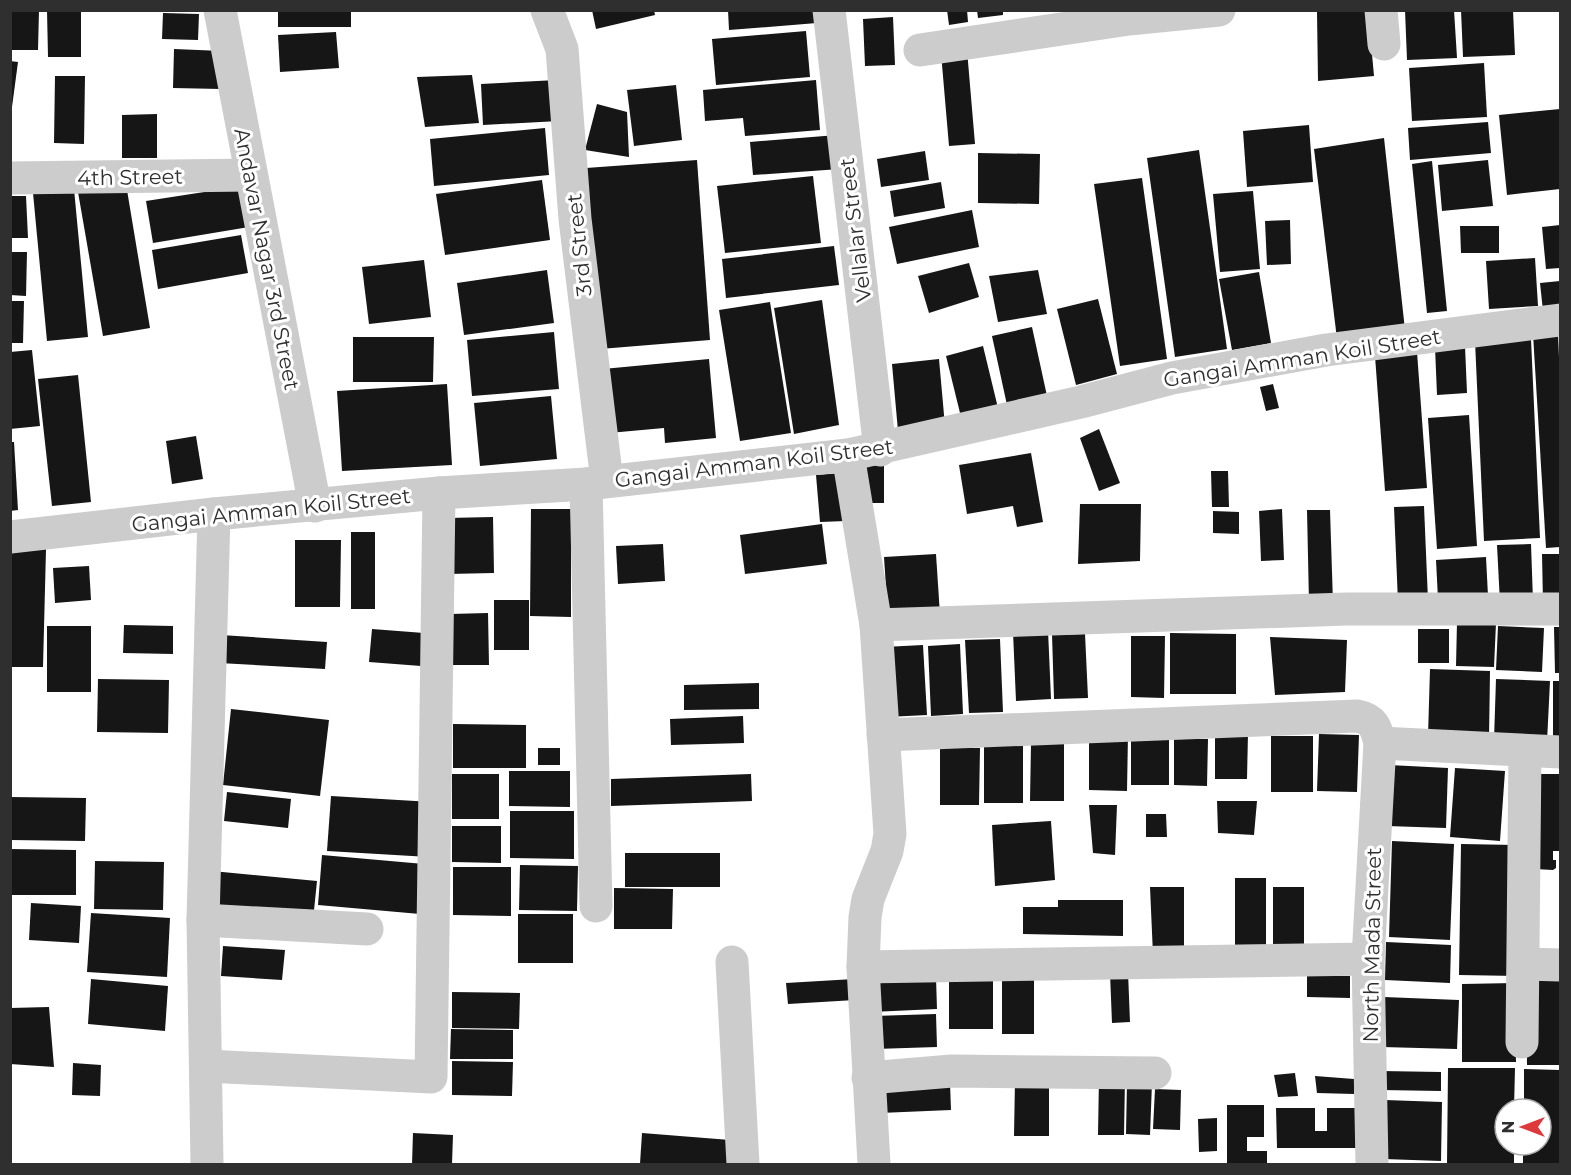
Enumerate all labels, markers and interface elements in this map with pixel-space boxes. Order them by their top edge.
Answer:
street label: Andavar Nagar 3rd Street [229,126,305,392]
street label: Vellalar Street [834,156,876,304]
street label: 4th Street [77,164,183,190]
street label: 3rd Street [561,192,597,298]
street label: Gangai Amman Koil Street [1162,324,1442,392]
street label: Gangai Amman Koil Street [613,434,895,492]
street label: Gangai Amman Koil Street [130,483,412,537]
street label: North Mada Street [1358,847,1386,1043]
north arrow [1493,1097,1553,1157]
text: N [1499,1121,1518,1133]

